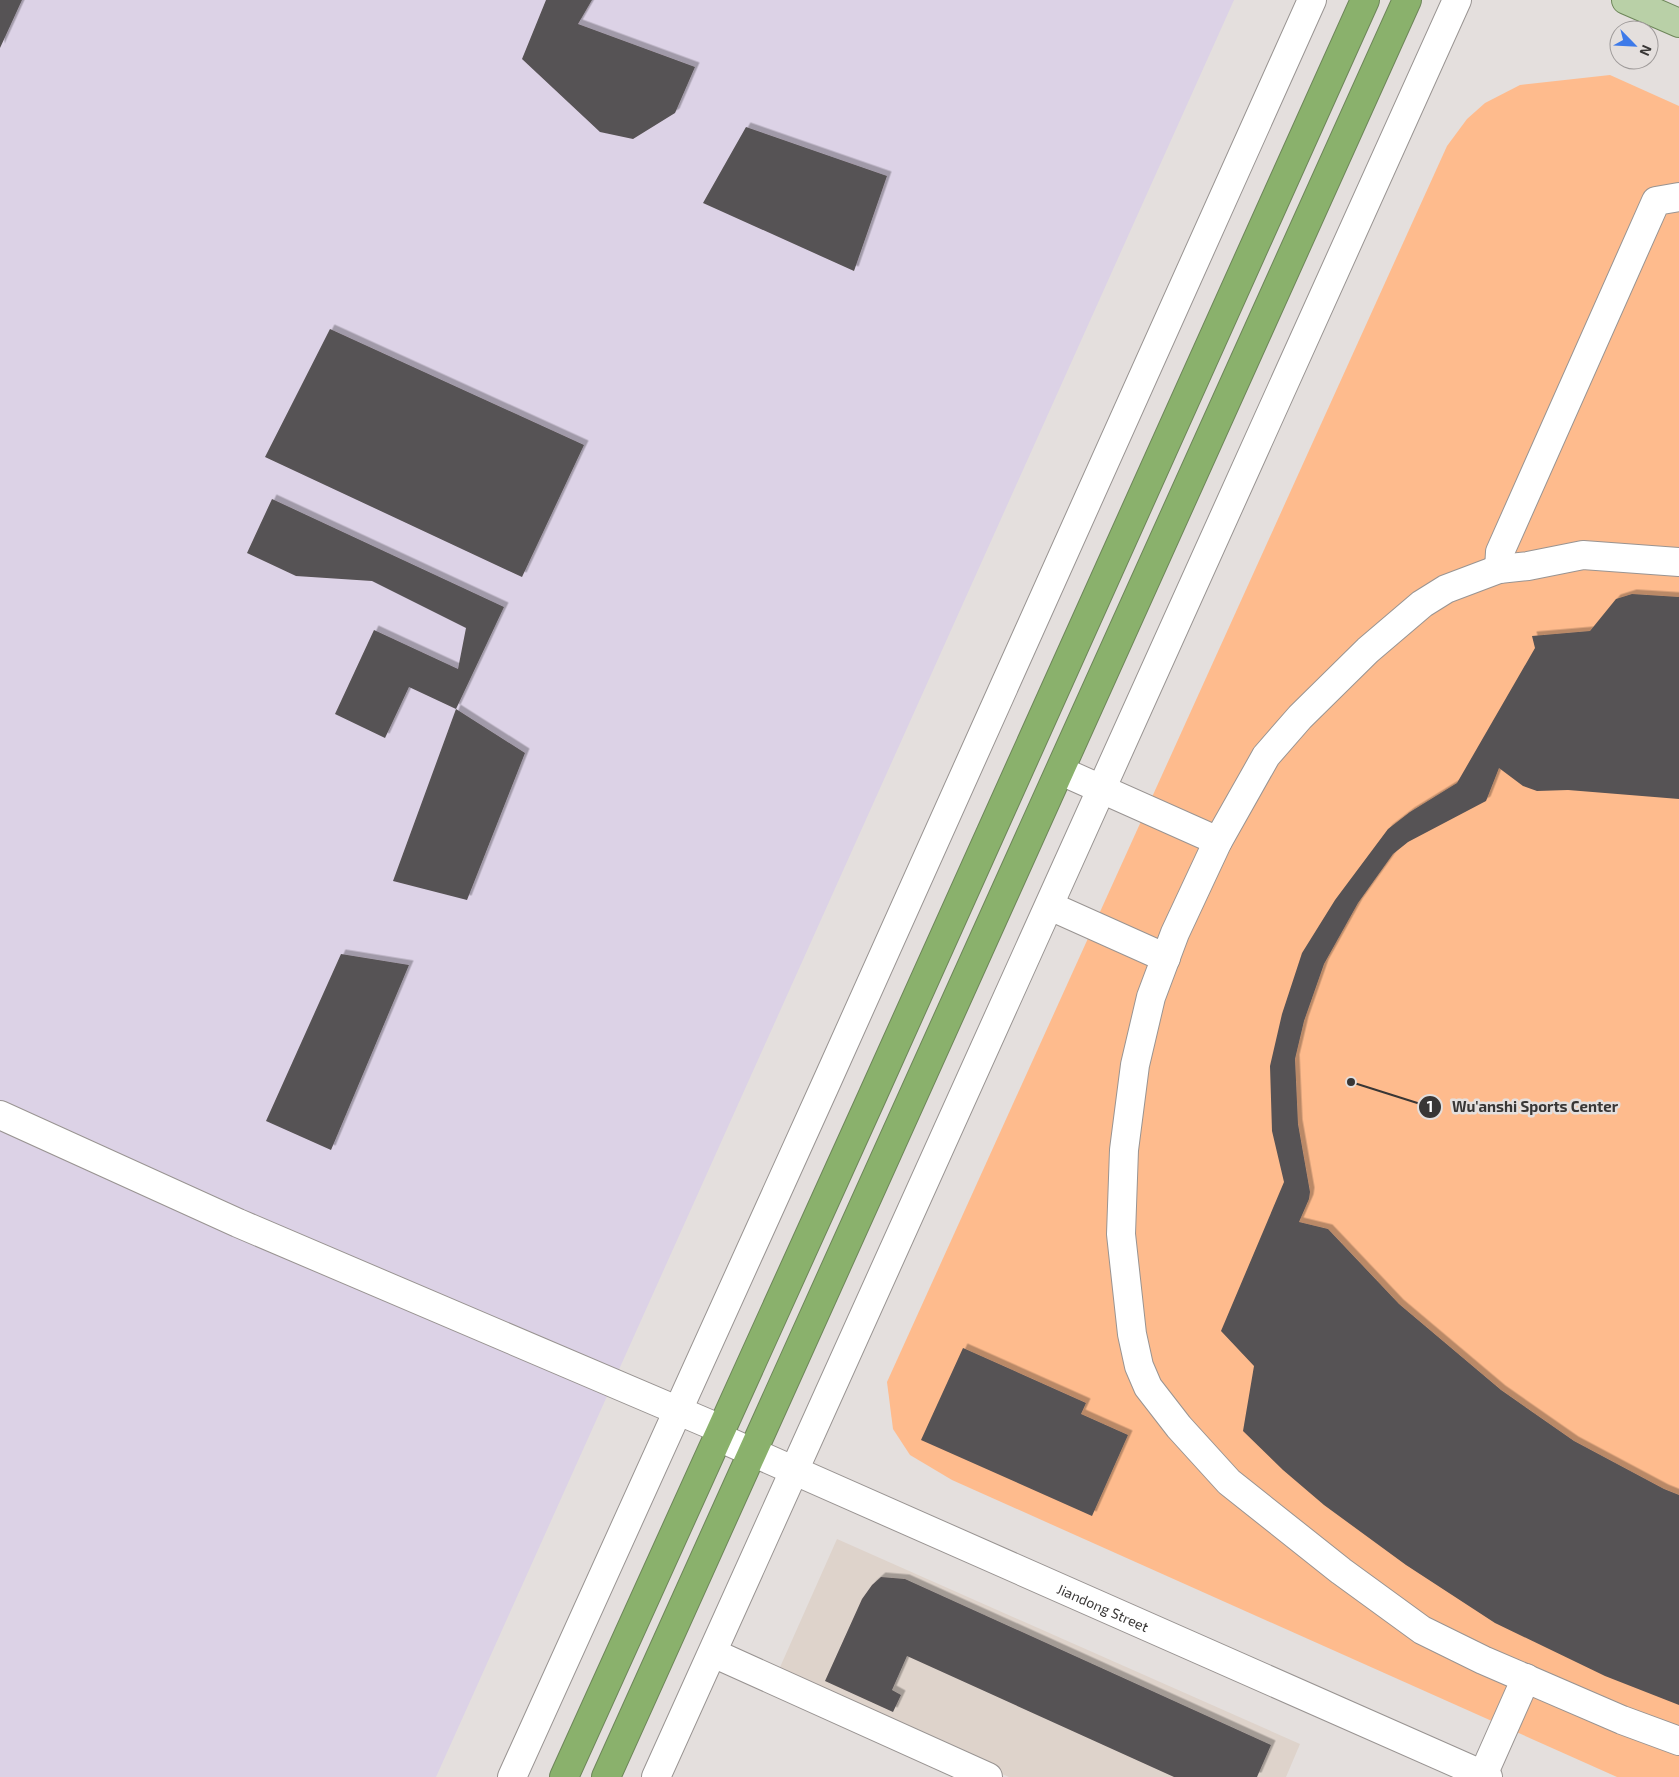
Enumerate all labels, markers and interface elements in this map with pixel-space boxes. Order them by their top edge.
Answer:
north arrow [1609,20,1659,70]
text: N [1637,42,1656,59]
callout: Wu'anshi Sports Center [1417,1092,1628,1122]
text: 1 [1427,1097,1433,1115]
text: Wu'anshi Sports Center [1452,1097,1619,1115]
street label: Jiandong Street [1055,1579,1151,1635]

